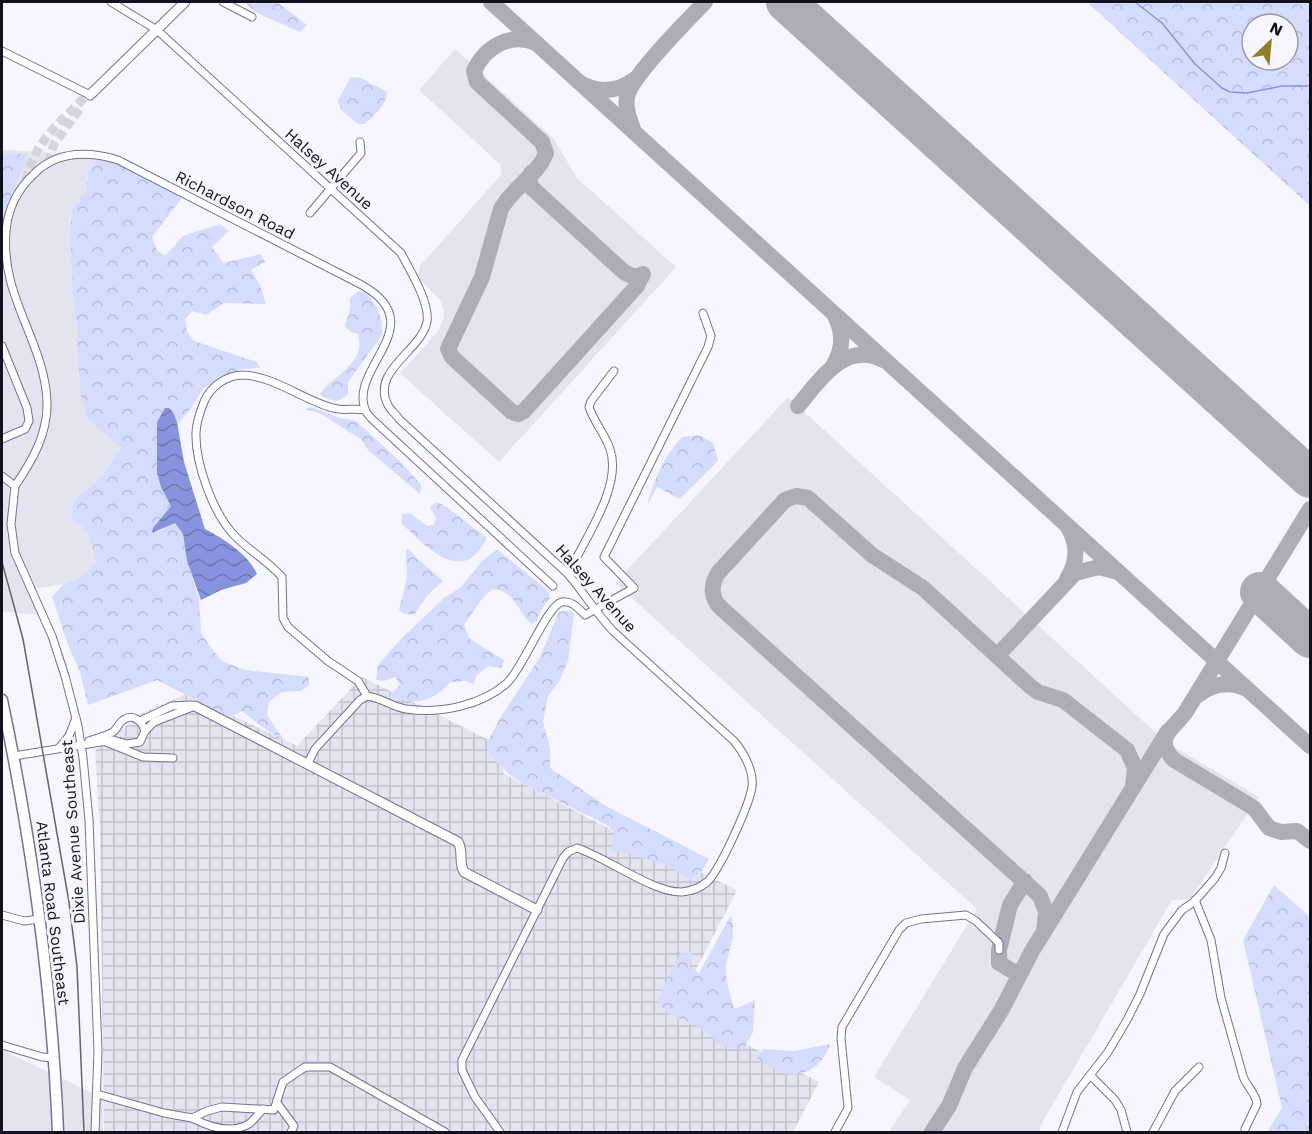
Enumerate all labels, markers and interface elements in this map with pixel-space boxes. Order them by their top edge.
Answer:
north arrow [1240,12,1300,72]
text: N [1267,18,1286,40]
street label: Halsey Avenue [281,124,377,214]
street label: Richardson Road [172,167,298,243]
street label: Halsey Avenue [551,540,641,636]
street label: Dixie Avenue Southeast [57,739,89,925]
street label: Atlanta Road Southeast [32,820,74,1007]

